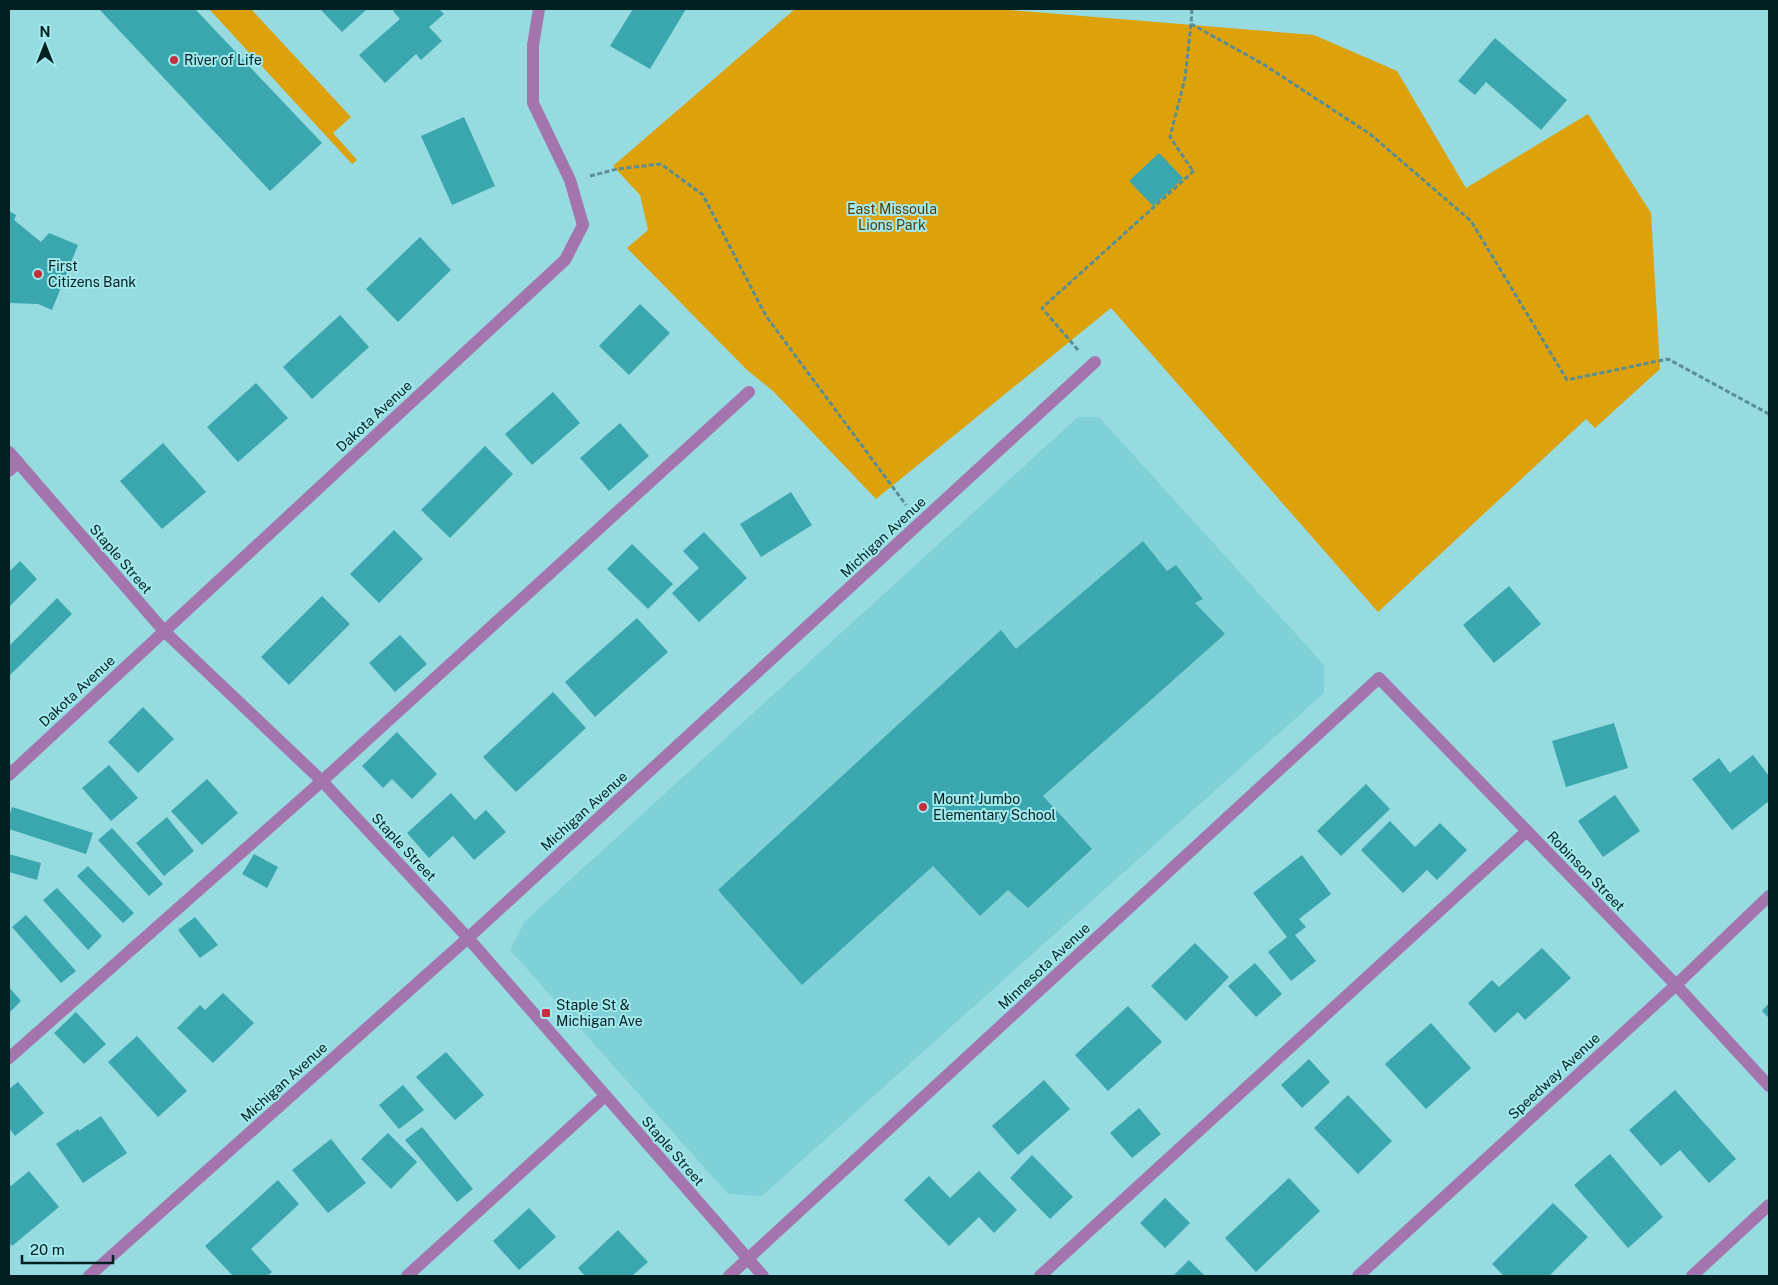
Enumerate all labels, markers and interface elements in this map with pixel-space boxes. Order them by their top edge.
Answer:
north arrow [20,20,70,70]
text: N [40,24,50,40]
place label: River of Life [184,52,262,68]
marker: River of Life [168,54,180,66]
park label: East Missoula Lions Park [847,201,937,233]
place label: First Citizens Bank [48,258,136,290]
marker: First Citizens Bank [32,268,44,280]
street label: Dakota Avenue [333,377,415,455]
street label: Michigan Avenue [837,493,929,581]
street label: Staple Street [87,521,155,597]
street label: Dakota Avenue [36,652,118,730]
street label: Michigan Avenue [538,768,631,854]
place label: Mount Jumbo Elementary School [933,791,1056,823]
marker: Mount Jumbo Elementary School [917,801,929,813]
street label: Staple Street [369,810,439,884]
street label: Robinson Street [1544,828,1628,914]
street label: Minnesota Avenue [995,919,1093,1013]
place label: Staple St & Michigan Ave [556,997,643,1029]
marker: Staple St & Michigan Ave [540,1007,552,1019]
street label: Speedway Avenue [1505,1029,1603,1122]
street label: Michigan Avenue [238,1039,331,1125]
street label: Staple Street [639,1113,707,1189]
scale bar [22,1232,114,1264]
text: 20 m [30,1241,65,1258]

